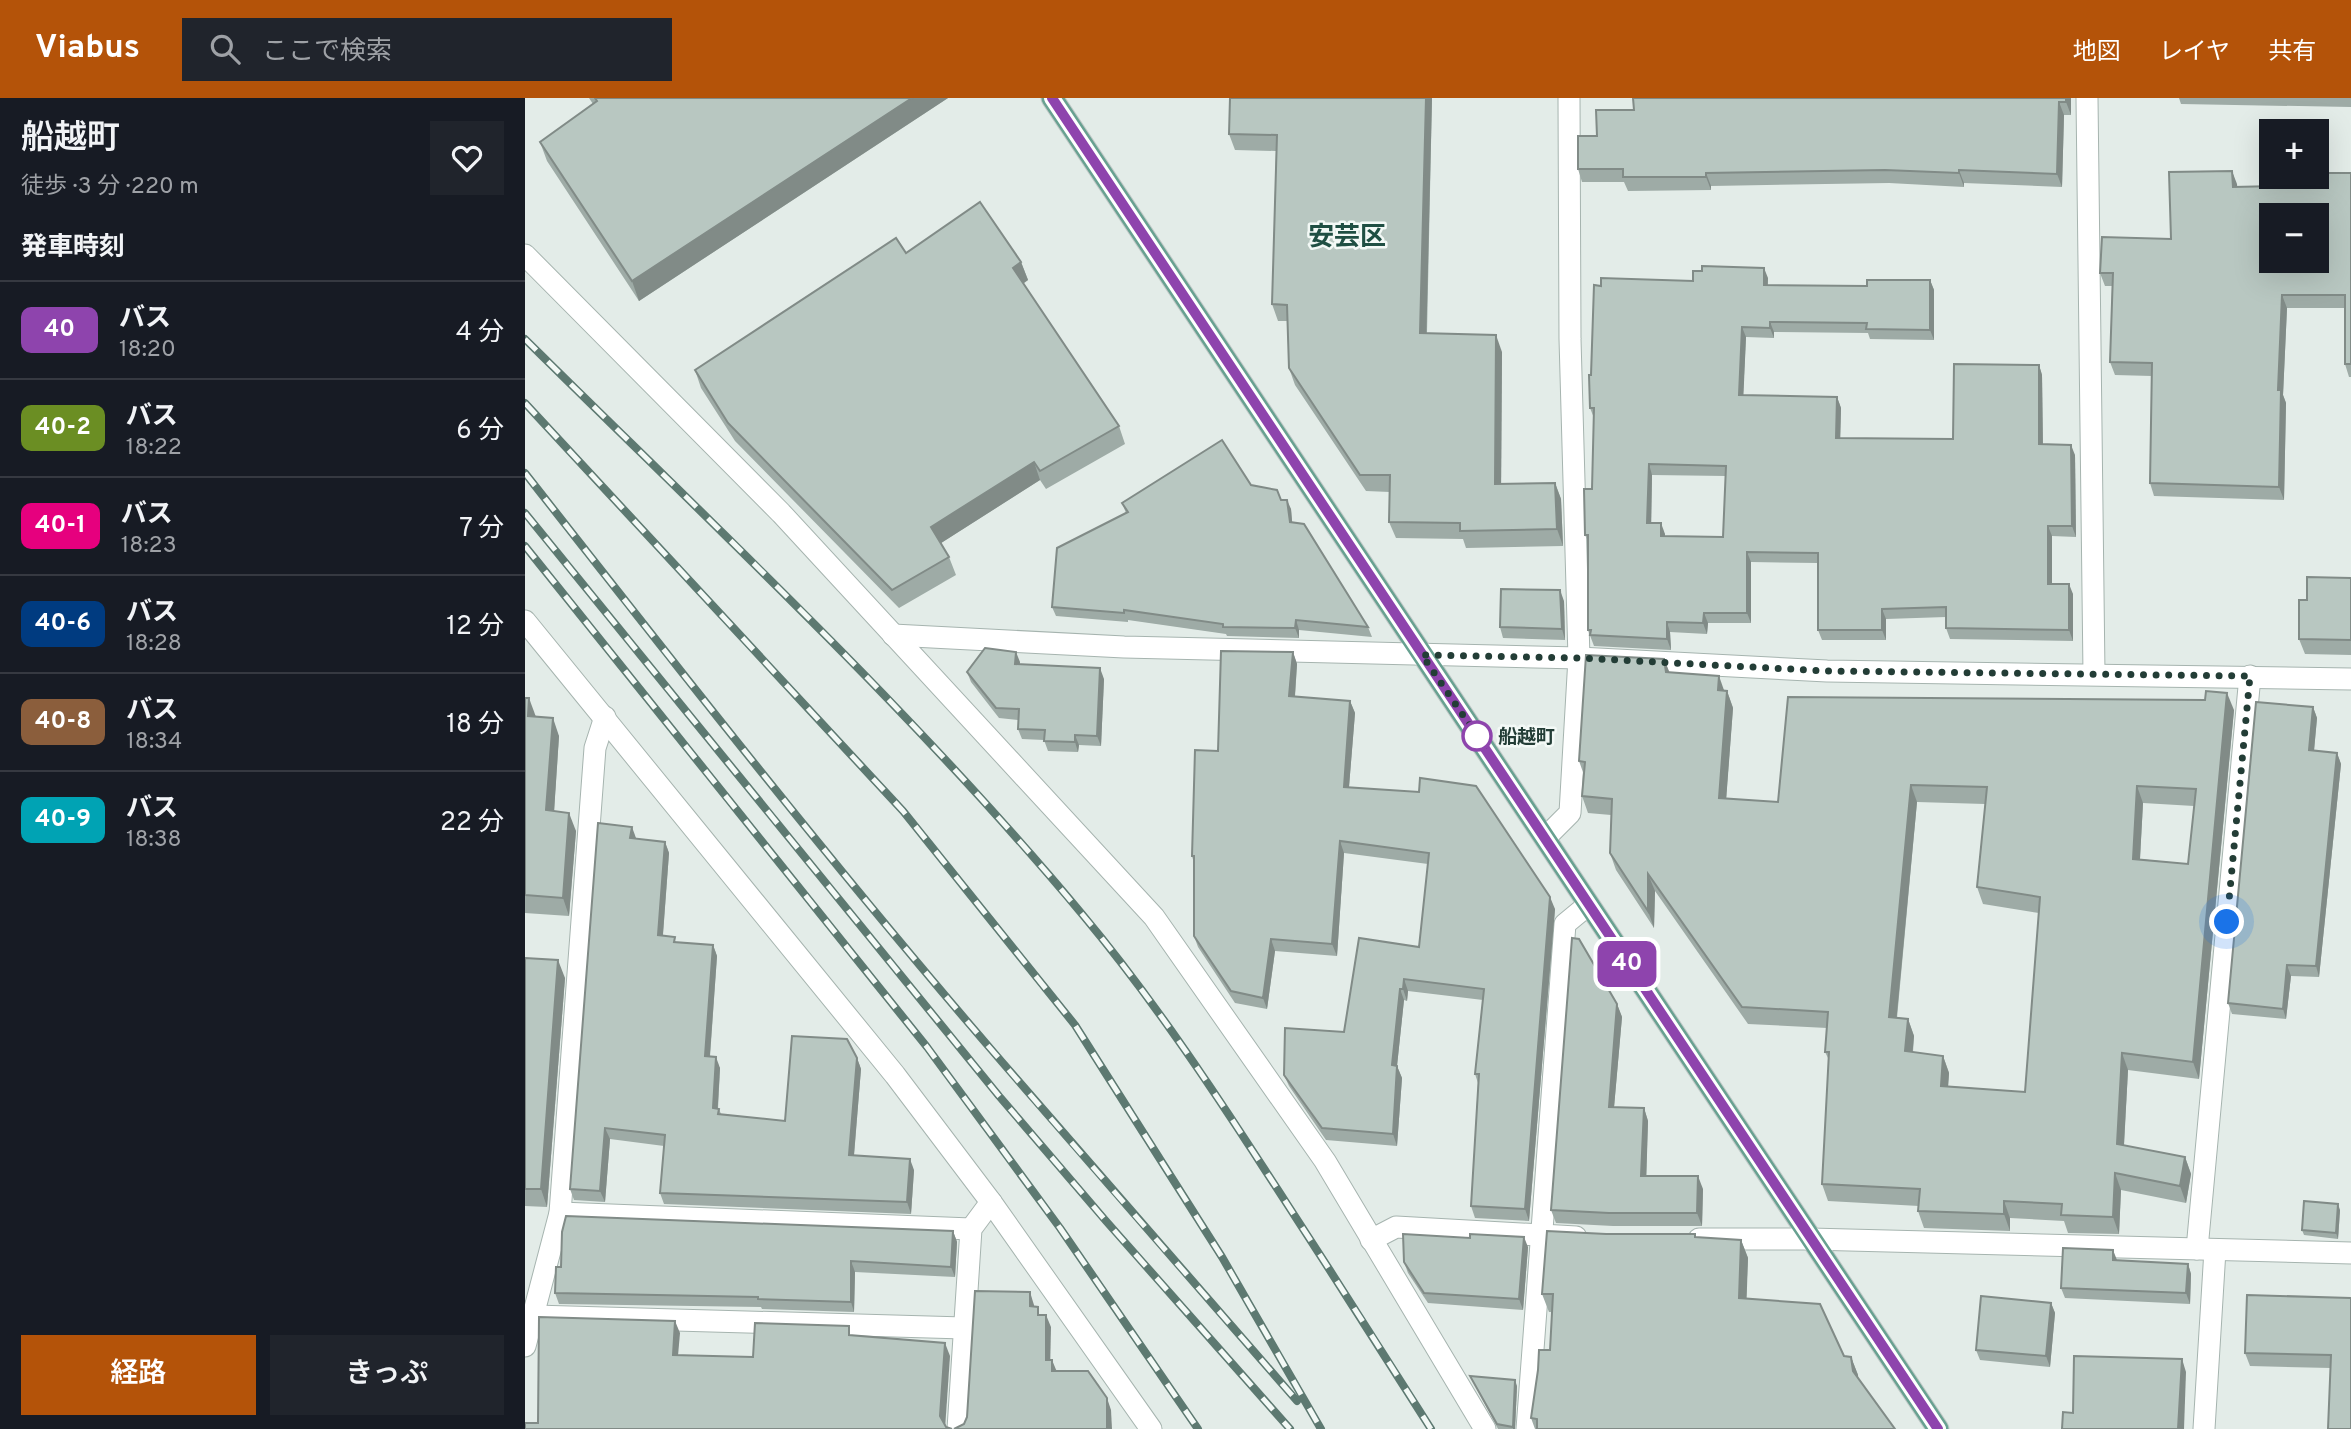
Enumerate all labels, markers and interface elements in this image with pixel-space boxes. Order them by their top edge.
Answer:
search box [182,18,672,81]
text: Viabus [35,28,140,70]
icon: search [206,30,244,68]
text: ここで検索 [262,36,392,69]
text: 地図 [2073,38,2121,68]
text: レイヤ [2159,38,2230,68]
text: 共有 [2268,38,2316,68]
text: 船越町 [21,119,120,161]
map controls [2259,119,2329,273]
button: + [2259,119,2329,189]
button: heart [430,121,504,195]
text: 徒歩 · 3 分 · 220 m [21,173,199,202]
button: − [2259,203,2329,273]
district label: 安芸区 [1308,222,1386,255]
text: 発車時刻 [21,232,125,265]
text: バス [119,303,171,336]
text: 40 [44,315,75,345]
text: 4 分 [456,317,504,350]
text: 18:20 [119,336,176,365]
text: バス [126,401,178,434]
text: 40-2 [35,413,91,443]
text: 6 分 [456,415,504,448]
text: 18:22 [126,434,182,463]
text: バス [121,499,173,532]
text: 40-1 [35,511,86,541]
text: 7 分 [459,513,504,546]
text: 18:23 [121,532,176,561]
text: バス [126,597,178,630]
text: 40-6 [35,609,91,639]
text: 12 分 [446,611,504,644]
text: 18:28 [126,630,182,659]
text: バス [126,695,178,728]
text: 40-8 [35,707,91,737]
text: 18 分 [446,709,504,742]
marker: 船越町 [1462,721,1492,751]
place label: 船越町 [1498,726,1555,750]
text: 18:34 [126,728,182,757]
text: バス [126,793,178,826]
text: 40-9 [35,805,91,835]
text: 22 分 [440,807,504,840]
text: 18:38 [126,826,182,855]
your location [2209,904,2244,939]
line badge: 40 [1595,941,1659,987]
text: 40 [1611,949,1643,979]
button: 経路 [21,1335,256,1415]
button: きっぷ [270,1335,504,1415]

